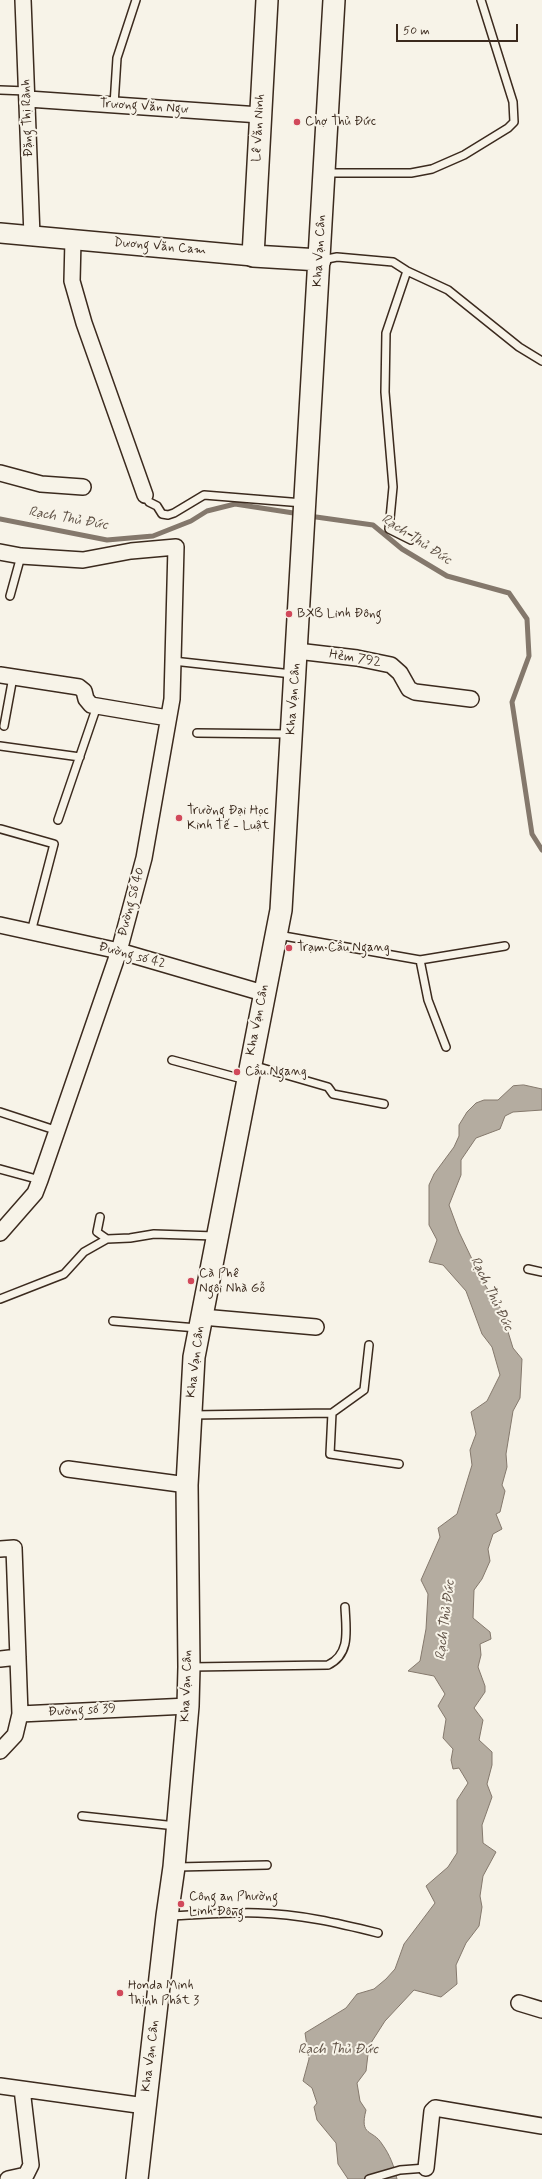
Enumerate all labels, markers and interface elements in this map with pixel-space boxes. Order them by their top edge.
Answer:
scale bar [398,16,520,42]
text: 50 m [403,23,430,39]
street label: Đặng Thị Rành [19,79,37,157]
street label: Lê Văn Ninh [249,94,269,162]
street label: Trương Văn Ngư [99,96,189,118]
place label: Chợ Thủ Đức [305,114,376,130]
marker: Chợ Thủ Đức [292,117,302,127]
street label: Kha Vạn Cân [310,214,330,288]
street label: Dương Văn Cam [113,235,207,259]
water label: Rạch Thủ Đức [27,504,109,534]
water label: Rạch Thủ Đức [378,511,454,569]
place label: BXB Linh Đông [297,606,382,622]
marker: BXB Linh Đông [284,609,294,619]
street label: Hẻm 792 [328,647,382,671]
street label: Kha Vạn Cân [284,662,304,736]
place label: Trường Đại Học Kinh Tế - Luật [187,803,269,834]
marker: Trường Đại Học Kinh Tế - Luật [174,813,184,823]
street label: Đường Số 40 [115,866,149,938]
street label: Đường số 42 [97,940,167,972]
place label: Trạm Cầu Ngang [297,940,390,956]
marker: Trạm Cầu Ngang [284,943,294,953]
street label: Kha Vạn Cân [243,983,273,1057]
place label: Cầu Ngang [245,1064,307,1080]
marker: Cầu Ngang [232,1067,242,1077]
water label: Rạch Thủ Đức [466,1254,516,1334]
place label: Cà Phê Ngôi Nhà Gỗ [199,1266,265,1297]
marker: Cà Phê Ngôi Nhà Gỗ [186,1276,196,1286]
street label: Kha Vạn Cân [184,1325,208,1399]
water label: Rạch Thủ Đức [433,1579,459,1661]
street label: Kha Vạn Cân [178,1650,196,1722]
street label: Đường số 39 [48,1701,116,1721]
place label: Công an Phường Linh Đông [189,1889,278,1920]
marker: Công an Phường Linh Đông [176,1899,186,1909]
place label: Honda Minh Thịnh Phát 3 [128,1978,199,2009]
marker: Honda Minh Thịnh Phát 3 [115,1988,125,1998]
street label: Kha Vạn Cân [139,2019,163,2093]
water label: Rạch Thủ Đức [298,2042,378,2058]

